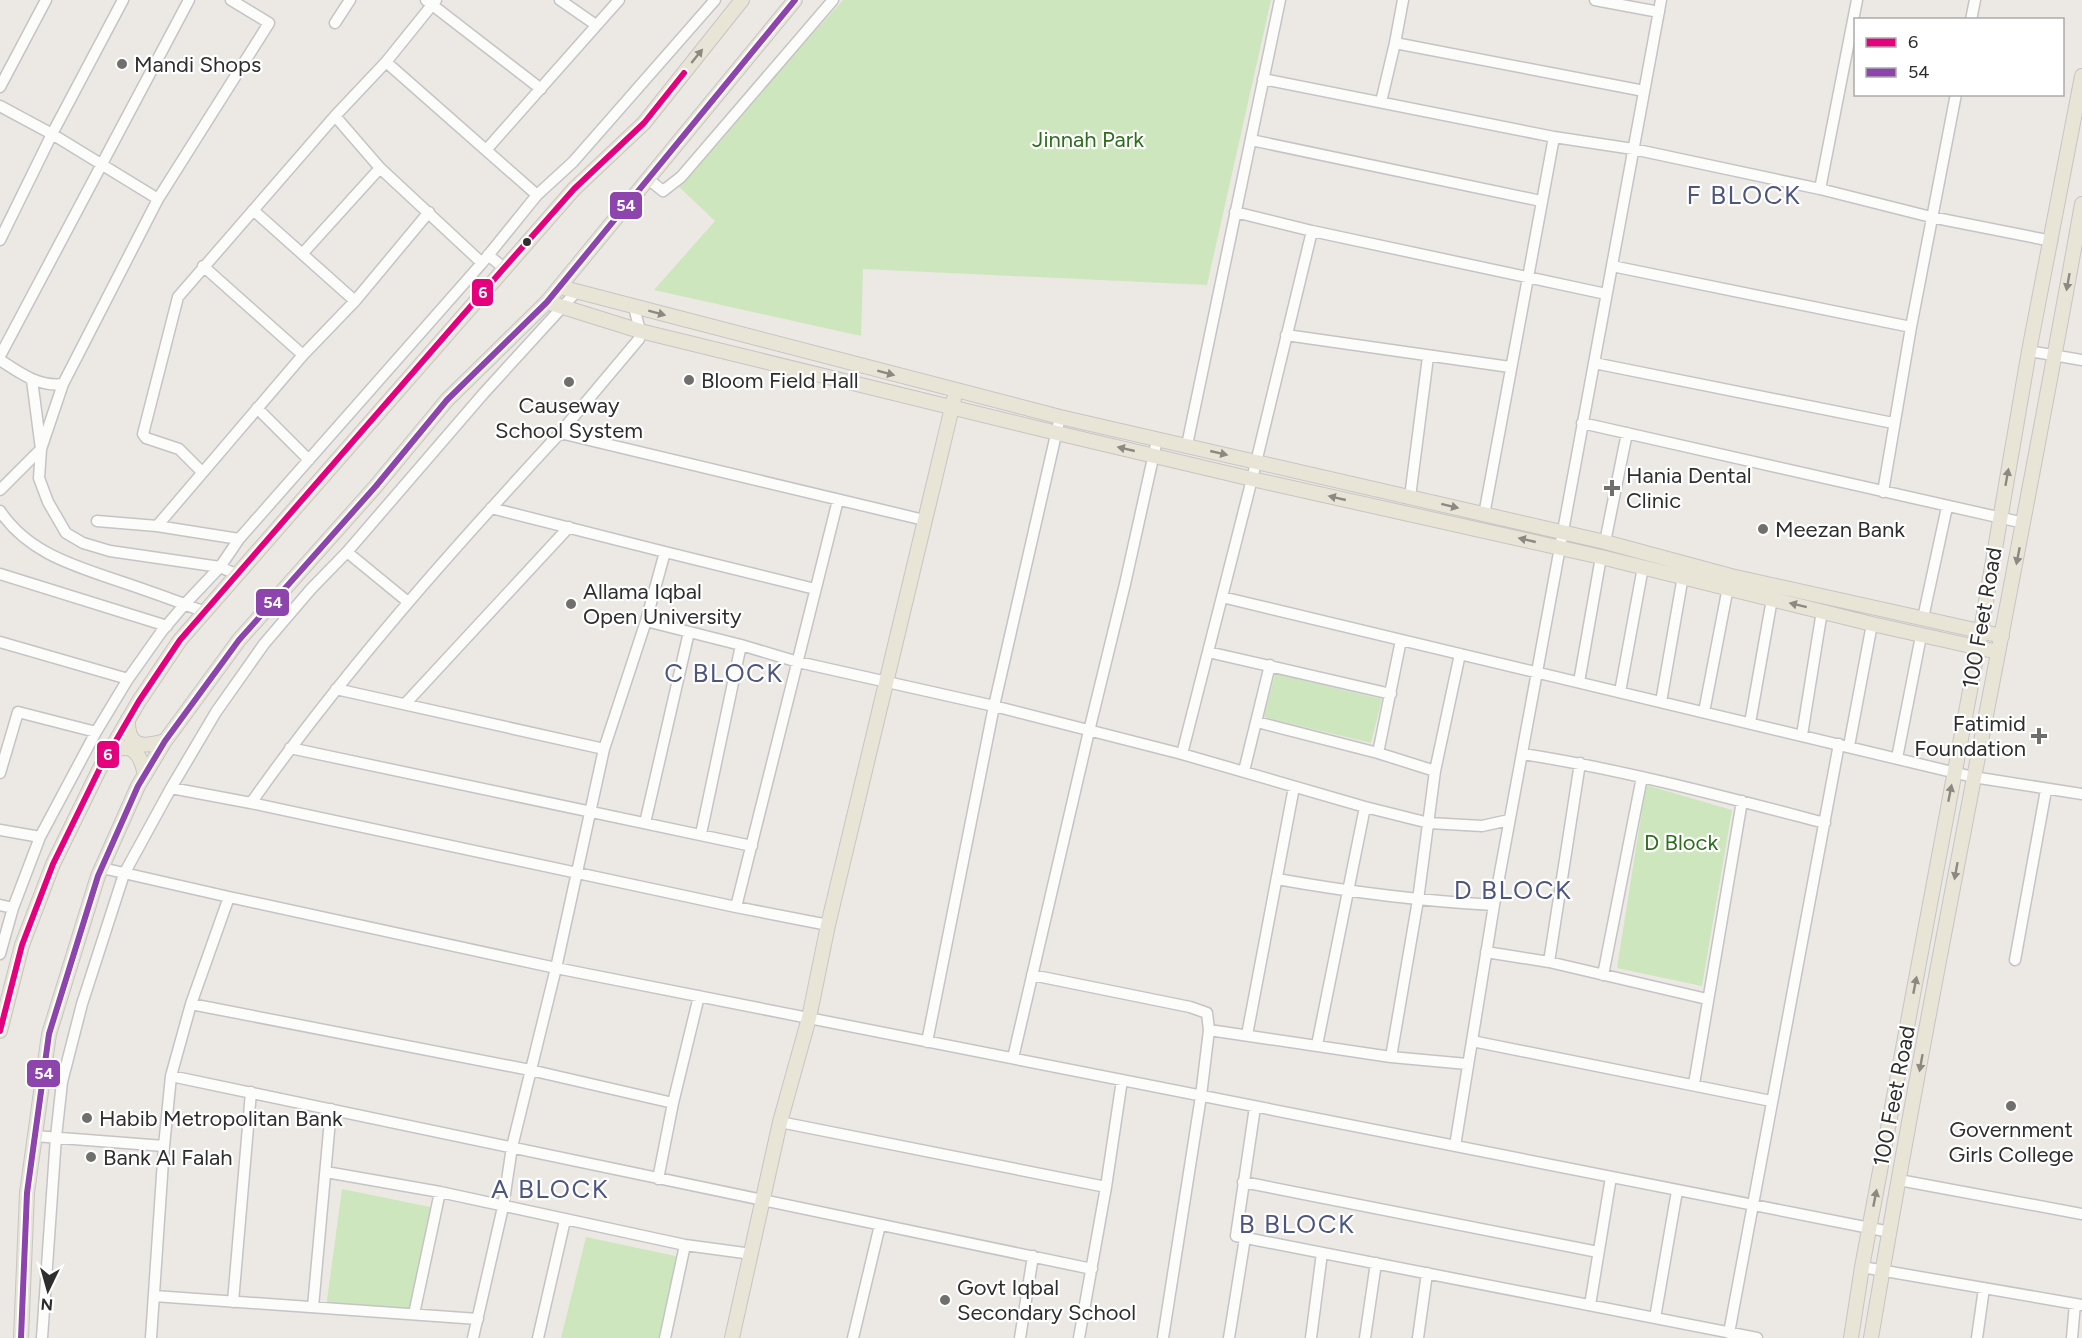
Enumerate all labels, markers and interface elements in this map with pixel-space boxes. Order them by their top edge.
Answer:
legend [1854,18,2064,96]
text: 6 [1908,31,1918,53]
one-way arrow [691,48,704,64]
place label: Mandi Shops [134,51,261,78]
marker: Mandi Shops [115,57,129,71]
text: 54 [1908,61,1930,83]
park label: Jinnah Park [1032,126,1144,153]
district label: F BLOCK [1687,179,1801,211]
line badge: 54 [609,191,643,220]
text: 54 [616,196,636,215]
unlabelled marker [521,236,533,248]
one-way arrow [2063,272,2072,291]
line badge: 6 [471,278,494,307]
text: 6 [478,283,488,302]
one-way arrow [648,308,666,318]
place label: Bloom Field Hall [701,367,859,394]
one-way arrow [878,369,896,378]
marker: Bloom Field Hall [682,373,696,387]
marker: Causeway School System [562,375,576,389]
place label: Causeway School System [495,392,643,444]
one-way arrow [1117,443,1136,453]
one-way arrow [1210,448,1228,458]
place label: Hania Dental Clinic [1626,462,1752,514]
one-way arrow [2002,468,2011,487]
marker: Hania Dental Clinic [1603,479,1621,497]
one-way arrow [1327,493,1346,502]
one-way arrow [1441,502,1459,512]
place label: Meezan Bank [1775,516,1905,543]
marker: Meezan Bank [1756,522,1770,536]
one-way arrow [1518,535,1536,545]
street label: 100 Feet Road [1956,545,2008,691]
one-way arrow [2013,547,2022,566]
place label: Allama Iqbal Open University [583,578,742,630]
line badge: 54 [255,588,290,617]
text: 54 [263,593,283,612]
marker: Allama Iqbal Open University [564,597,578,611]
one-way arrow [1789,600,1808,610]
district label: C BLOCK [664,657,784,689]
place label: Fatimid Foundation [1914,710,2026,762]
marker: Fatimid Foundation [2030,727,2048,745]
line badge: 6 [96,740,120,769]
text: 6 [103,745,113,764]
one-way arrow [1946,784,1955,803]
park label: D Block [1644,829,1718,856]
one-way arrow [1951,862,1960,881]
district label: D BLOCK [1454,874,1572,906]
one-way arrow [1910,976,1919,995]
street label: 100 Feet Road [1867,1023,1921,1169]
one-way arrow [1916,1054,1925,1073]
line badge: 54 [26,1059,61,1088]
text: 54 [34,1064,54,1083]
marker: Government Girls College [2004,1099,2018,1113]
place label: Habib Metropolitan Bank [99,1105,343,1132]
marker: Habib Metropolitan Bank [80,1111,94,1125]
place label: Government Girls College [1948,1116,2074,1168]
place label: Bank Al Falah [103,1144,233,1171]
marker: Bank Al Falah [84,1150,98,1164]
district label: A BLOCK [491,1173,609,1205]
one-way arrow [1871,1188,1880,1207]
district label: B BLOCK [1239,1208,1355,1240]
north arrow [18,1260,78,1320]
place label: Govt Iqbal Secondary School [957,1274,1136,1326]
marker: Govt Iqbal Secondary School [938,1293,952,1307]
text: N [40,1294,54,1314]

